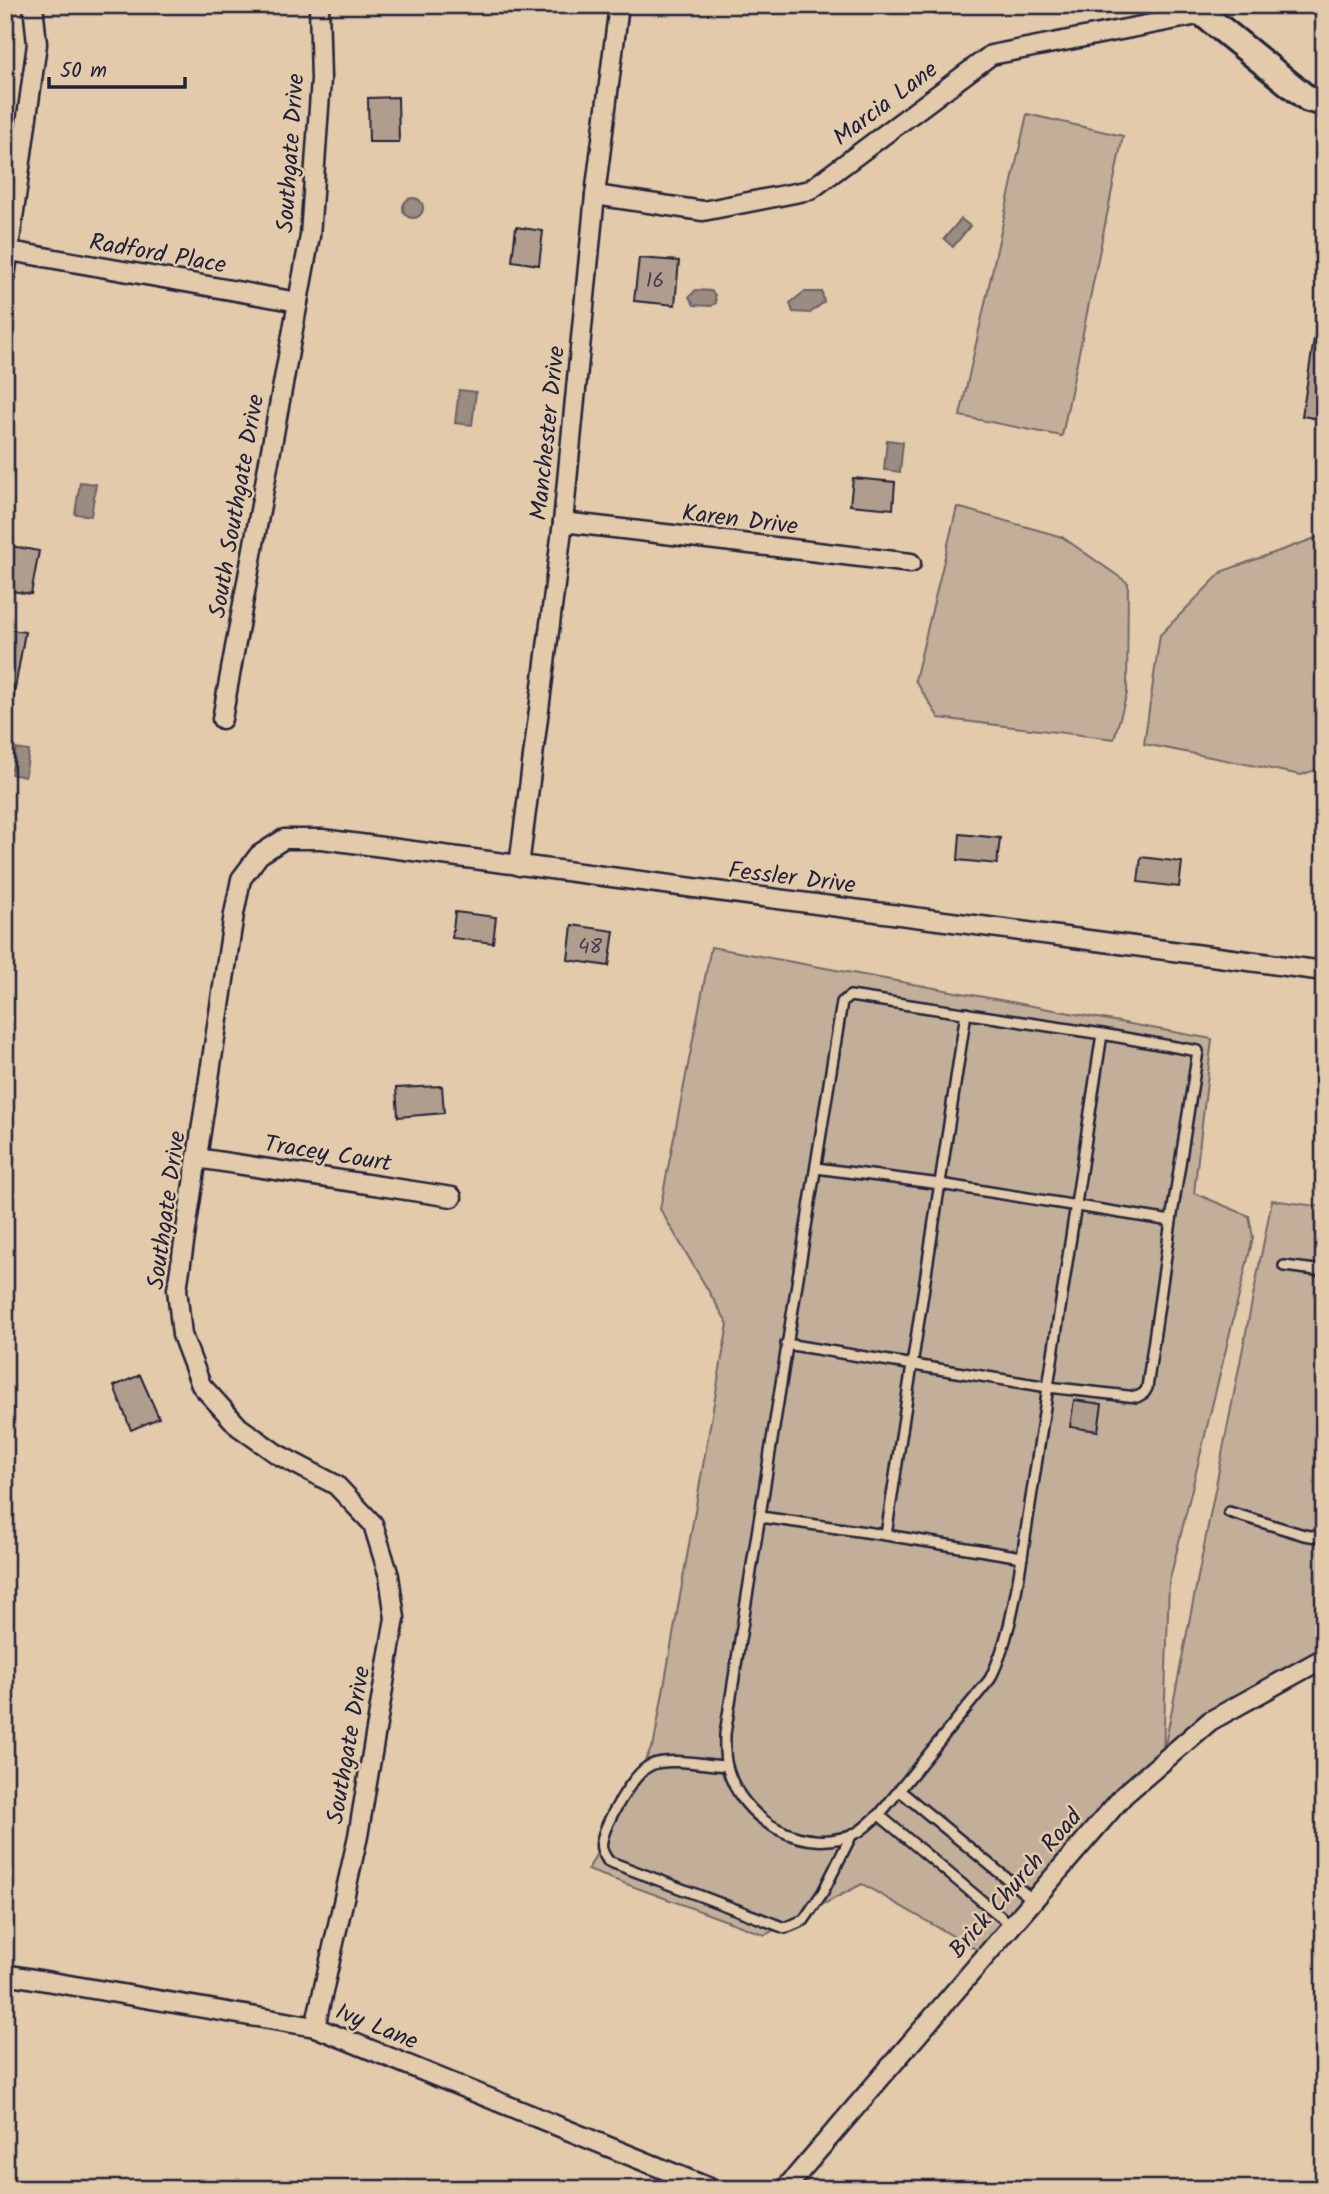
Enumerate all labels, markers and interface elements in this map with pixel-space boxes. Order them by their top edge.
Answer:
scale bar [49,46,186,90]
street label: Marcia Lane [825,51,947,157]
text: 50 m [60,55,107,88]
street label: Southgate Drive [266,72,317,234]
street label: Radford Place [86,223,229,286]
house number: 16 [646,265,664,298]
street label: Manchester Drive [520,344,577,522]
street label: South Southgate Drive [199,391,276,621]
street label: Karen Drive [680,494,800,547]
street label: Fessler Drive [726,851,858,906]
house number: 48 [578,931,602,964]
street label: Tracey Court [261,1125,395,1184]
street label: Southgate Drive [137,1128,198,1292]
street label: Southgate Drive [316,1663,383,1827]
street label: Brick Church Road [940,1799,1093,1968]
street label: Ivy Lane [329,1993,424,2062]

